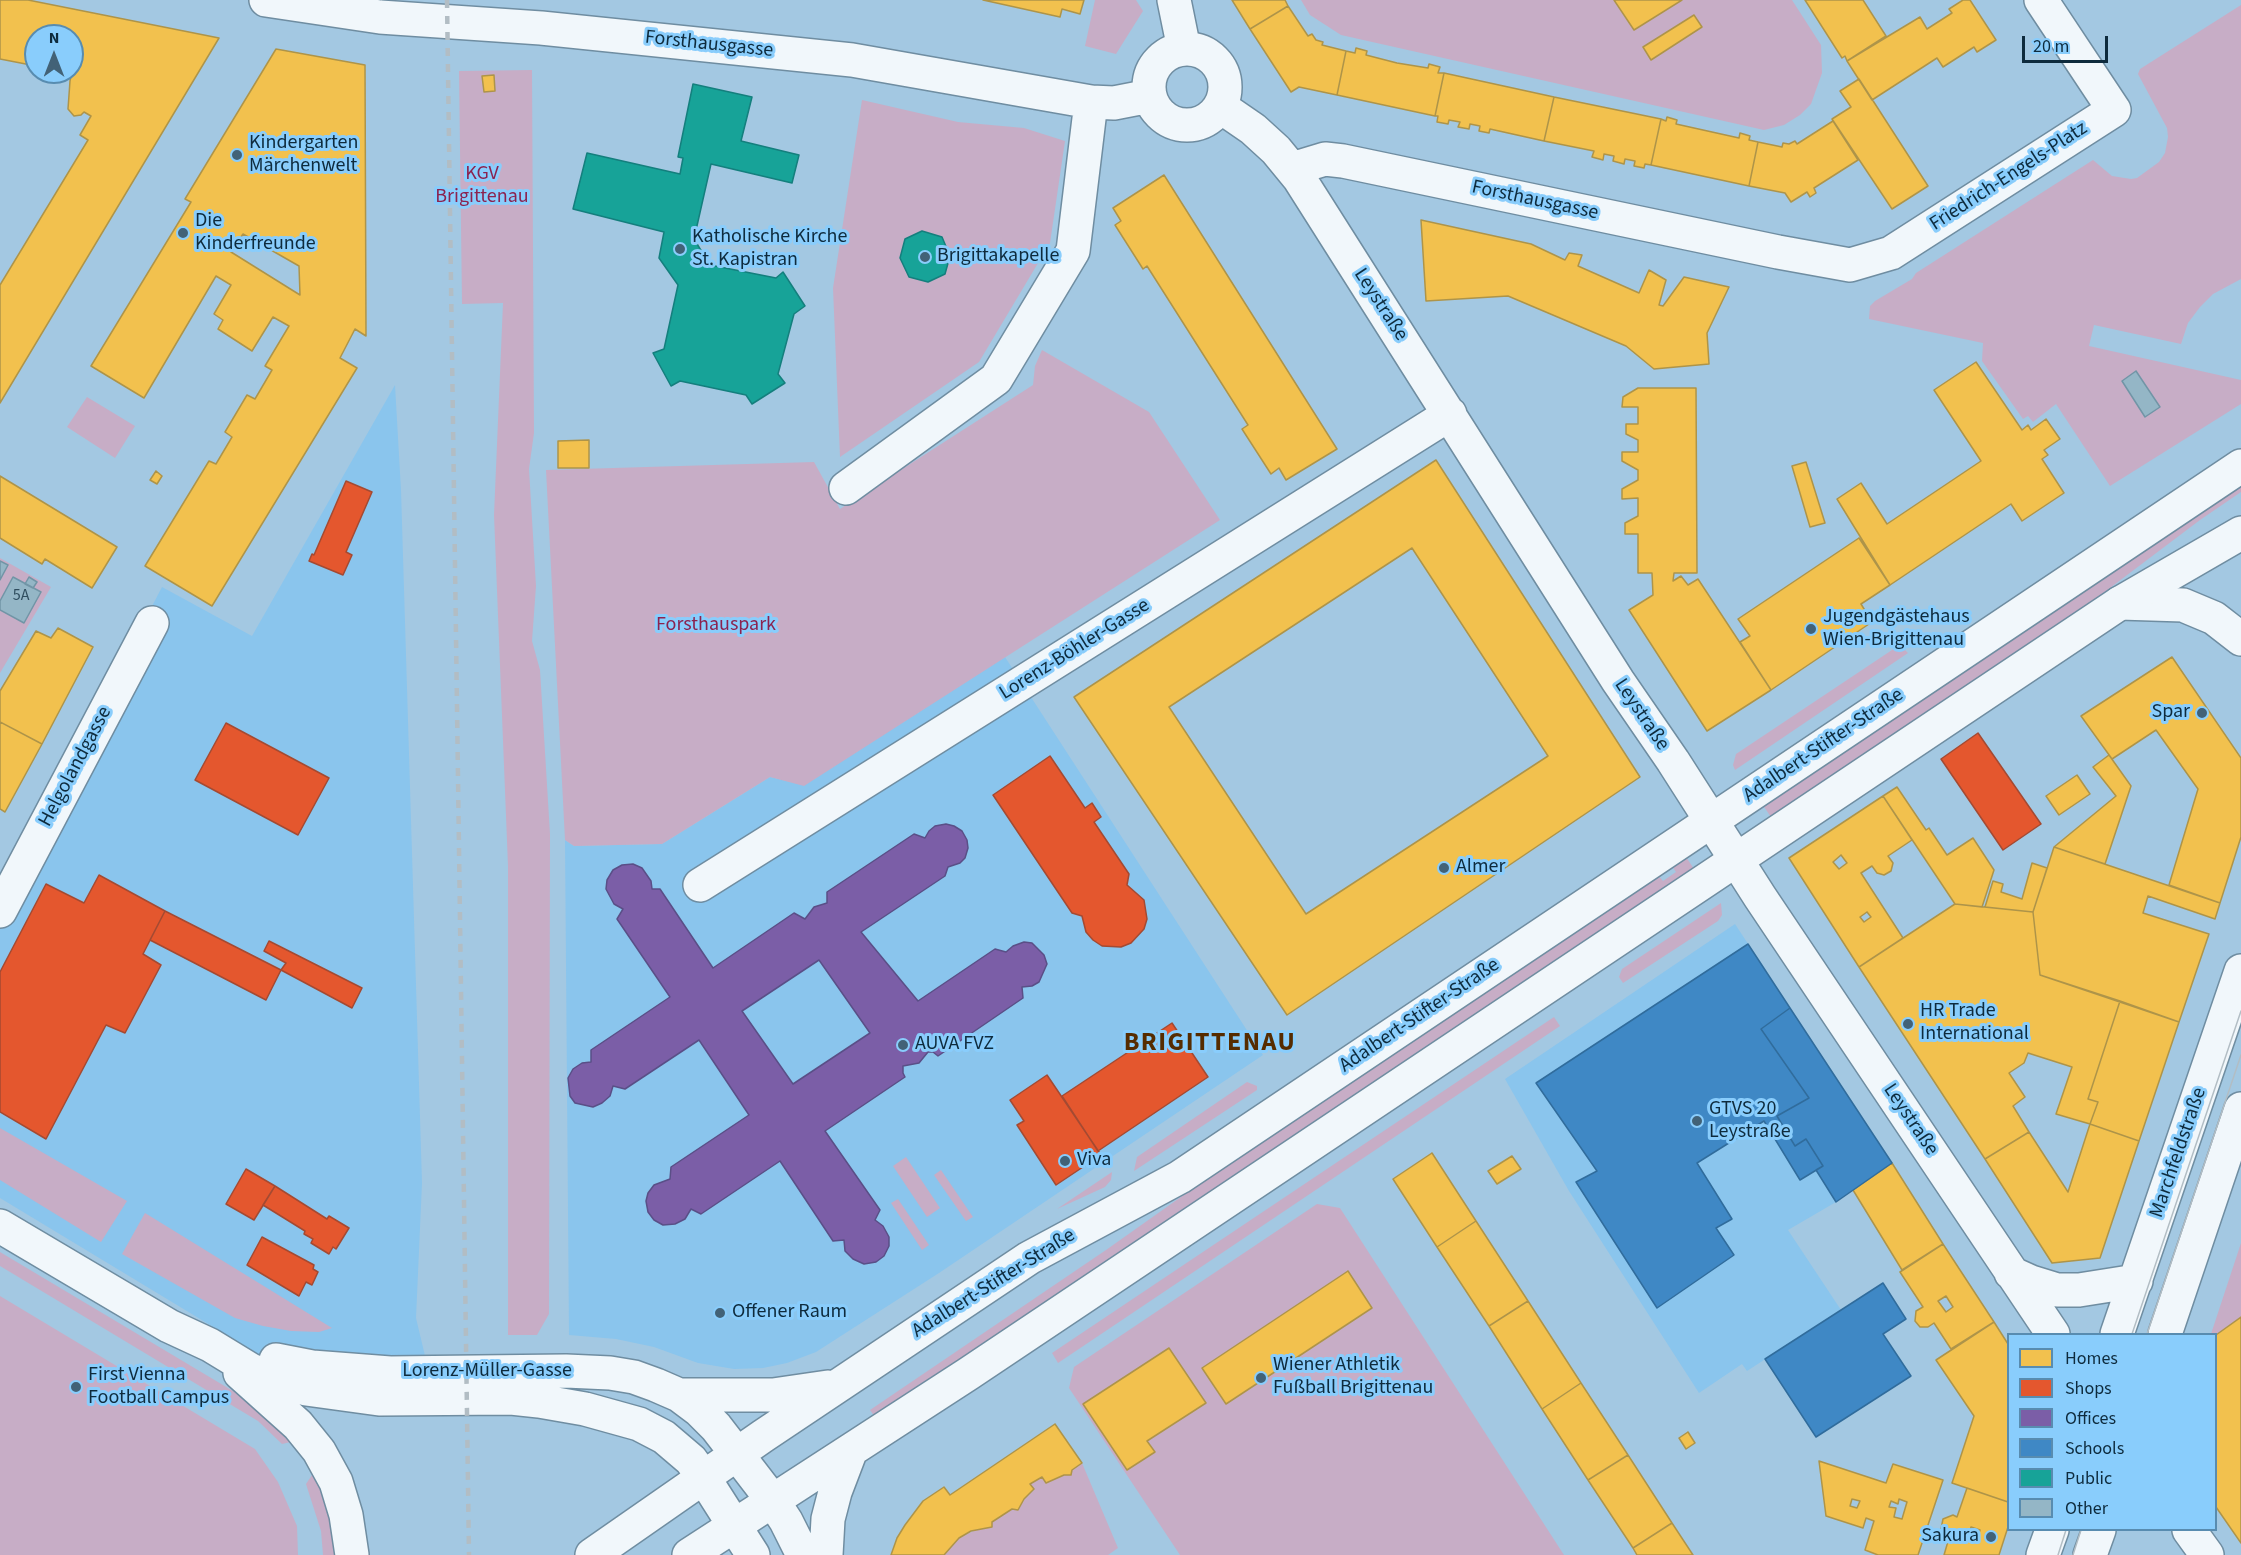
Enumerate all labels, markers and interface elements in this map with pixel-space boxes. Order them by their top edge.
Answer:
north arrow [24,24,84,84]
scale bar [2025,24,2110,62]
street label: Forsthausgasse [644,26,774,64]
text: N [49,27,59,49]
text: 20 m [2033,34,2069,59]
street label: Friedrich-Engels-Platz [1926,117,2092,237]
place label: Kindergarten Märchenwelt [249,132,358,179]
marker: Kindergarten Märchenwelt [230,148,244,162]
park label: KGV Brigittenau [435,163,529,210]
street label: Forsthausgasse [1470,176,1600,226]
place label: Die Kinderfreunde [195,210,316,257]
marker: Die Kinderfreunde [176,226,190,240]
place label: Katholische Kirche St. Kapistran [692,226,847,273]
marker: Katholische Kirche St. Kapistran [673,242,687,256]
place label: Brigittakapelle [937,245,1059,269]
marker: Brigittakapelle [918,250,932,264]
street label: Leystraße [1348,264,1412,346]
house number: 5A [13,586,29,606]
street label: Lorenz-Böhler-Gasse [995,594,1155,706]
place label: Jugendgästehaus Wien-Brigittenau [1823,606,1970,653]
park label: Forsthauspark [656,614,776,638]
marker: Jugendgästehaus Wien-Brigittenau [1804,622,1818,636]
street label: Leystraße [1608,674,1674,756]
street label: Adalbert-Stifter-Straße [1739,684,1909,808]
place label: Spar [2151,701,2190,725]
street label: Helgolandgasse [34,703,118,831]
marker: Spar [2195,706,2209,720]
place label: Almer [1456,856,1505,880]
marker: Almer [1437,861,1451,875]
street label: Adalbert-Stifter-Straße [1335,954,1505,1078]
place label: HR Trade International [1920,1000,2029,1047]
marker: HR Trade International [1901,1017,1915,1031]
district label: BRIGITTENAU [1124,1028,1296,1060]
place label: AUVA FVZ [915,1033,994,1057]
marker: AUVA FVZ [896,1038,910,1052]
street label: Leystraße [1877,1079,1943,1161]
street label: Marchfeldstraße [2146,1085,2212,1221]
place label: GTVS 20 Leystraße [1709,1098,1791,1145]
marker: GTVS 20 Leystraße [1690,1114,1704,1128]
place label: Viva [1077,1149,1111,1173]
marker: Viva [1058,1154,1072,1168]
street label: Adalbert-Stifter-Straße [908,1224,1080,1344]
place label: Offener Raum [732,1301,847,1325]
marker: Offener Raum [713,1306,727,1320]
legend [2007,1333,2217,1531]
text: Homes [2065,1346,2118,1371]
place label: Wiener Athletik Fußball Brigittenau [1273,1354,1433,1401]
street label: Lorenz-Müller-Gasse [402,1360,572,1384]
place label: First Vienna Football Campus [88,1364,229,1411]
marker: Wiener Athletik Fußball Brigittenau [1254,1371,1268,1385]
text: Shops [2065,1376,2112,1401]
marker: First Vienna Football Campus [69,1380,83,1394]
text: Offices [2065,1406,2116,1431]
text: Schools [2065,1436,2124,1461]
text: Public [2065,1466,2112,1491]
text: Other [2065,1496,2108,1521]
place label: Sakura [1921,1525,1979,1549]
marker: Sakura [1984,1530,1998,1544]

